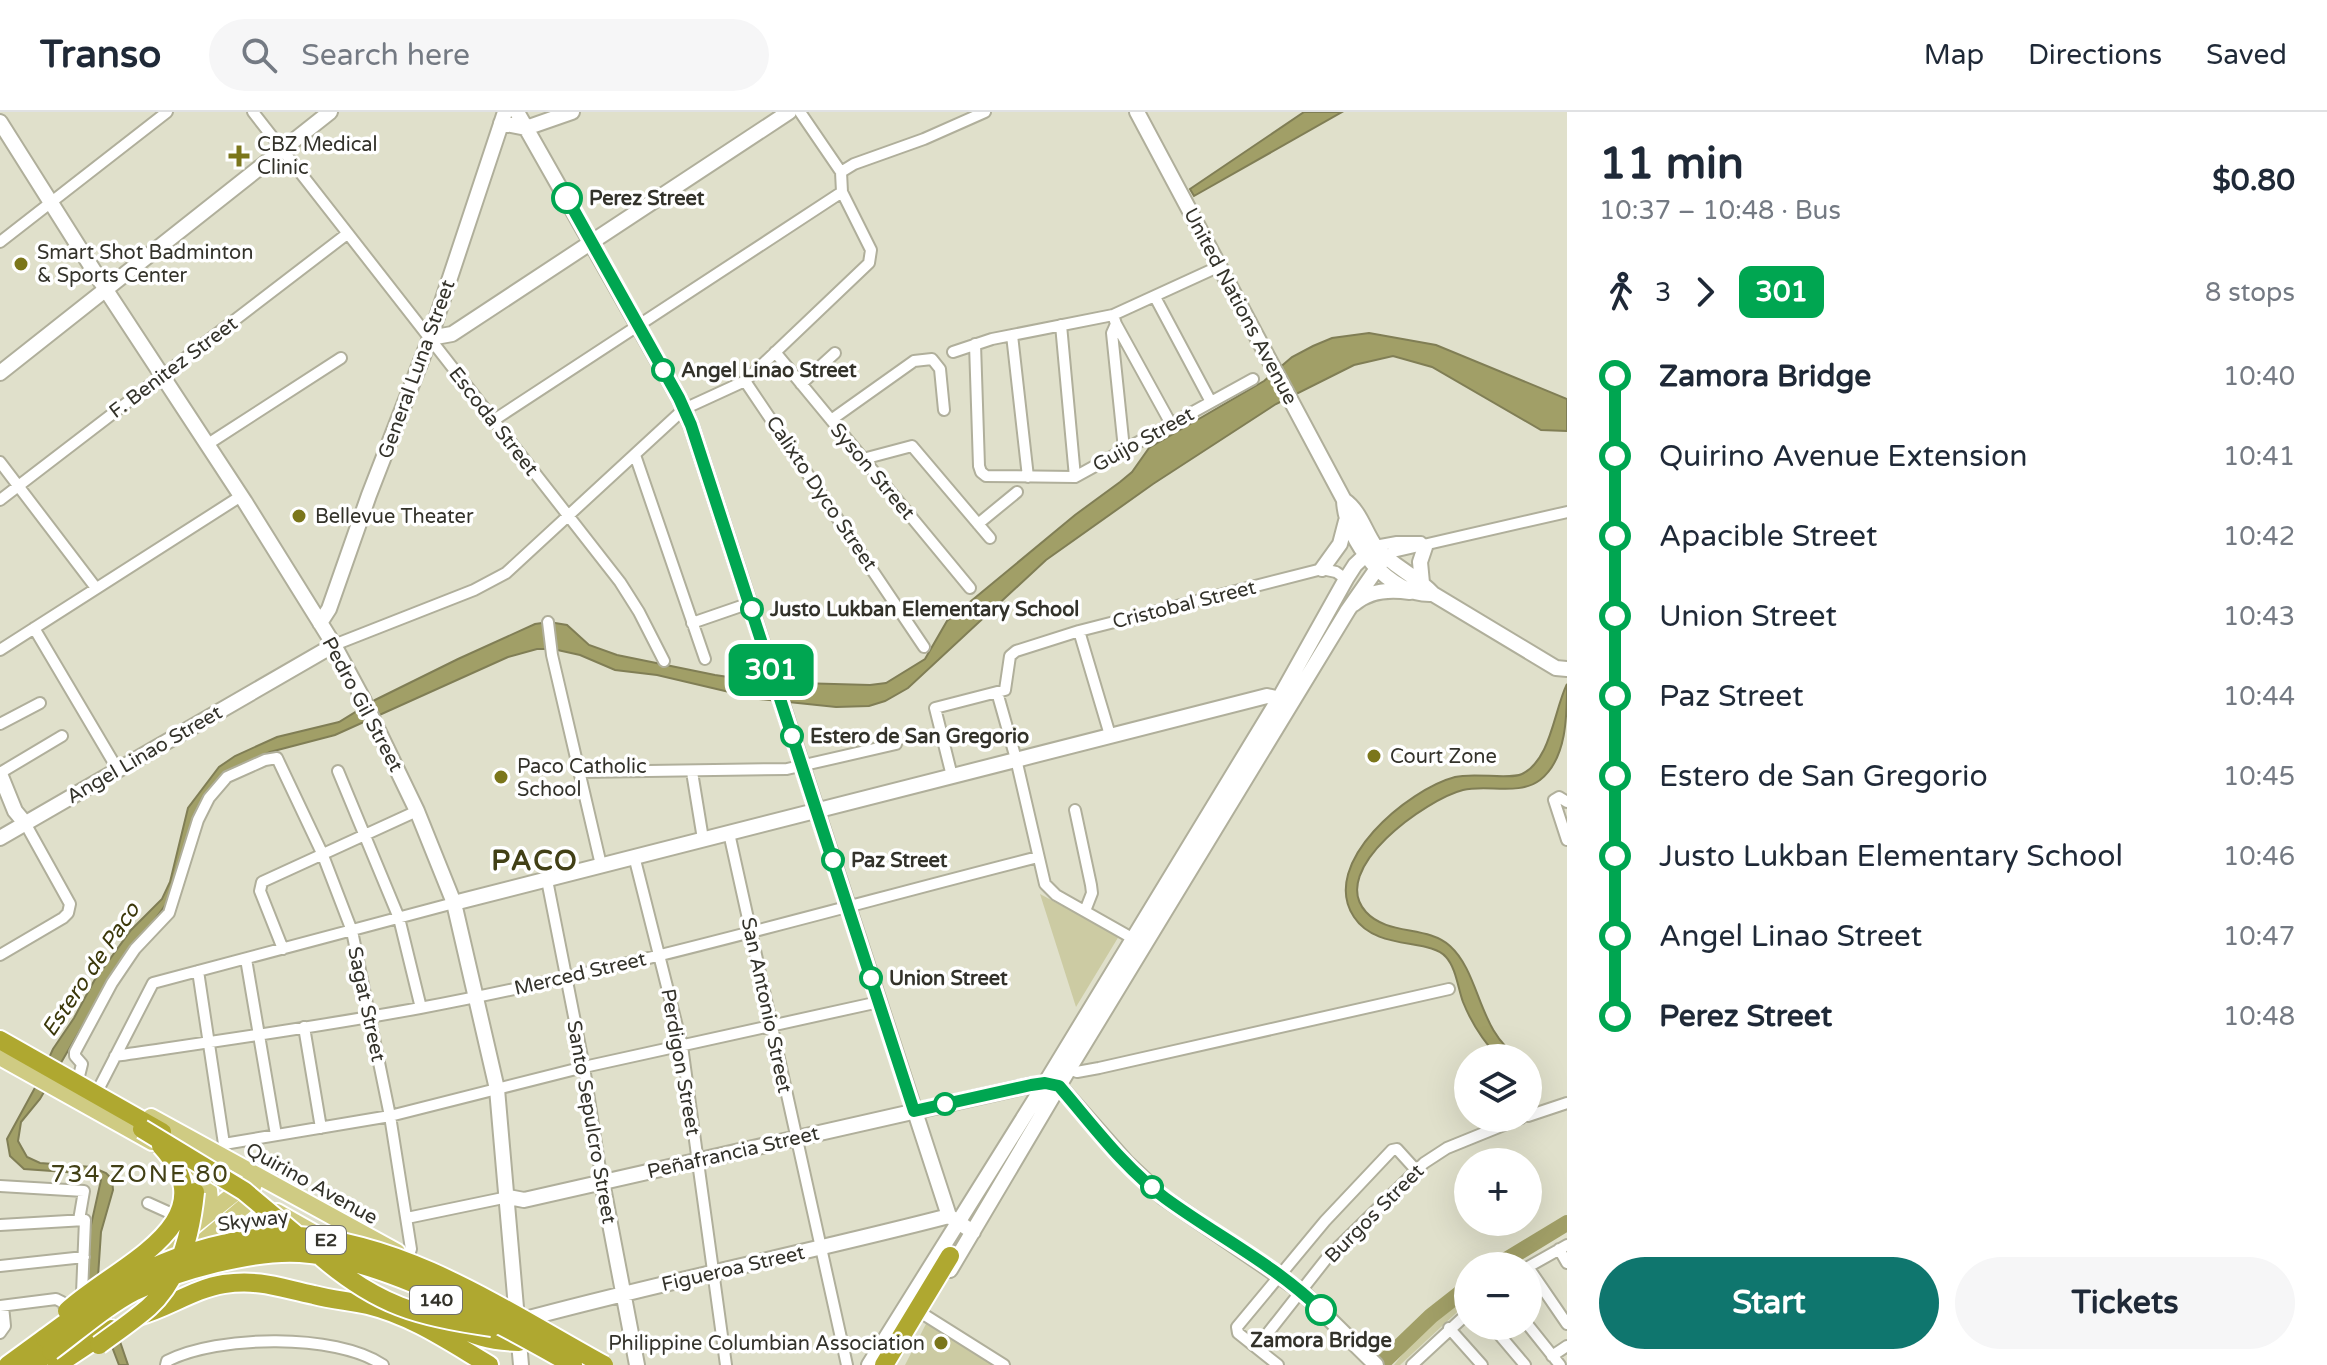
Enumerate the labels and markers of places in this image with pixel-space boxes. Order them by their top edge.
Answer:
place label: CBZ Medical Clinic [257,133,378,180]
marker: CBZ Medical Clinic [228,145,250,167]
marker: Perez Street [552,183,582,213]
place label: Perez Street [589,187,705,211]
place label: Smart Shot Badminton & Sports Center [37,241,253,288]
marker: Smart Shot Badminton & Sports Center [12,255,30,273]
marker: Angel Linao Street [652,359,674,381]
place label: Angel Linao Street [681,359,857,383]
place label: Bellevue Theater [315,505,474,529]
marker: Bellevue Theater [290,507,308,525]
marker: Justo Lukban Elementary School [741,598,763,620]
place label: Justo Lukban Elementary School [769,598,1079,622]
marker: Estero de San Gregorio [781,725,803,747]
place label: Estero de San Gregorio [810,725,1029,749]
place label: Court Zone [1390,745,1497,769]
marker: Court Zone [1365,747,1383,765]
place label: Paco Catholic School [517,755,647,802]
marker: Paco Catholic School [492,768,510,786]
marker: Paz Street [822,849,844,871]
place label: Paz Street [851,849,948,873]
marker: Union Street [860,967,882,989]
place label: Union Street [889,967,1008,991]
unlabelled marker [934,1093,956,1115]
unlabelled marker [1141,1176,1163,1198]
marker: Zamora Bridge [1306,1295,1336,1325]
place label: Zamora Bridge [1250,1329,1392,1353]
place label: Philippine Columbian Association [608,1332,925,1356]
marker: Philippine Columbian Association [932,1334,950,1352]

